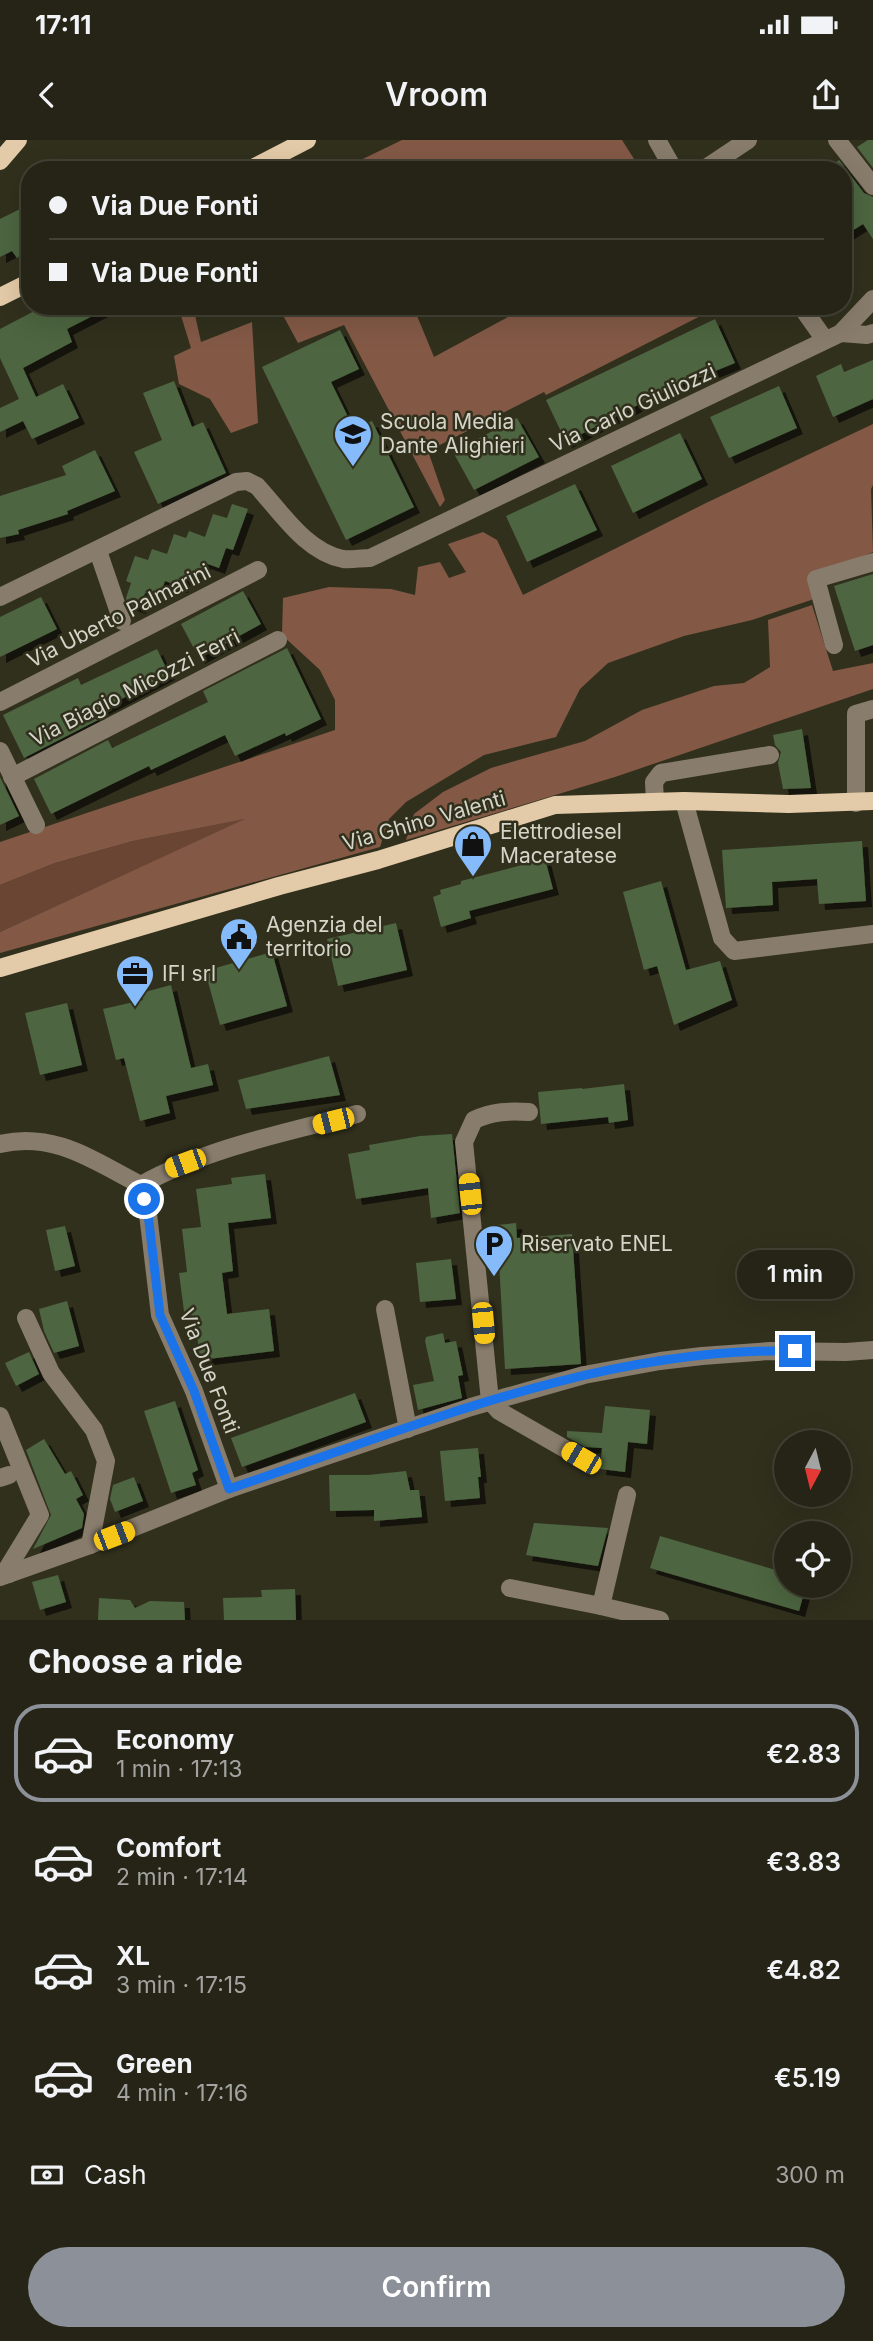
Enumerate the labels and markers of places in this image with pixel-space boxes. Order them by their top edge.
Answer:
place label: Scuola Media Dante Alighieri [380,409,525,458]
school or university icon: Scuola Media Dante Alighieri [332,413,374,468]
place label: Elettrodiesel Maceratese [500,819,622,868]
shop icon: Elettrodiesel Maceratese [452,823,494,878]
place label: Agenzia del territorio [266,912,383,961]
public building icon: Agenzia del territorio [218,916,260,971]
office icon: IFI srl [114,953,156,1008]
place label: IFI srl [162,961,216,986]
parking icon: Riservato ENEL [473,1223,515,1278]
place label: Riservato ENEL [521,1231,673,1256]

